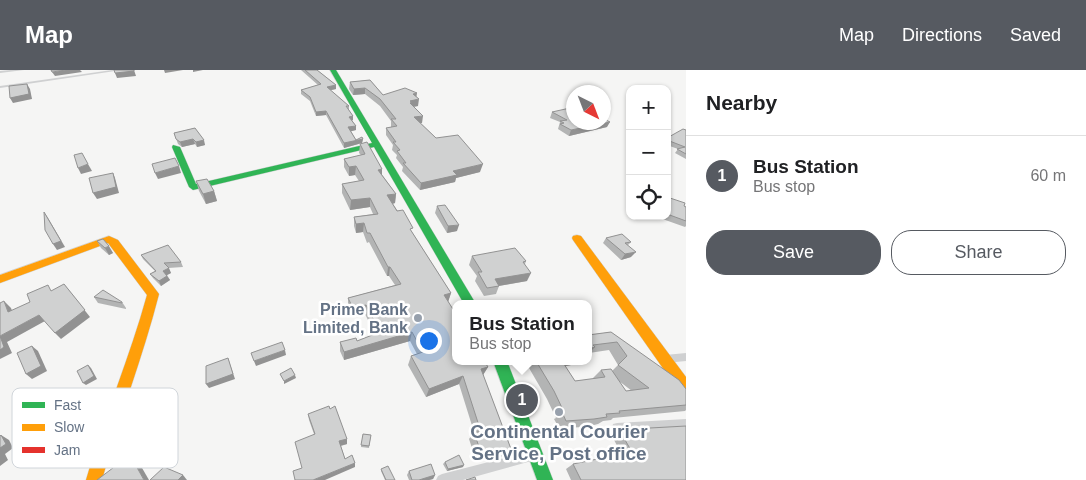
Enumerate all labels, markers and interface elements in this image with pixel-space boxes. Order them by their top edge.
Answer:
text: Map [25,21,73,48]
text: Map [839,25,874,45]
text: Directions [902,25,982,45]
text: Saved [1010,25,1061,45]
north arrow [566,85,611,130]
map controls [626,85,671,220]
button: + [626,85,671,130]
text: Nearby [706,91,777,114]
button: − [626,130,671,175]
text: Bus Station [753,156,859,177]
text: 1 [718,167,726,184]
text: 60 m [1030,167,1066,184]
button: locate [626,175,671,220]
text: Bus stop [753,178,815,195]
button: Save [706,230,881,275]
button: Share [891,230,1066,275]
popup [452,300,592,365]
place label: Prime Bank Limited, Bank [303,301,408,336]
marker: Prime Bank Limited, Bank [412,312,424,324]
text: Bus Station [469,313,575,334]
your location [416,328,442,354]
text: Bus stop [469,335,531,352]
pin: 1 [506,381,538,419]
legend [12,388,178,468]
text: Fast [54,397,81,413]
marker: Continental Courier Service, Post office [553,406,565,418]
text: Slow [54,419,85,435]
place label: Continental Courier Service, Post office [470,421,648,464]
text: Jam [54,442,80,458]

